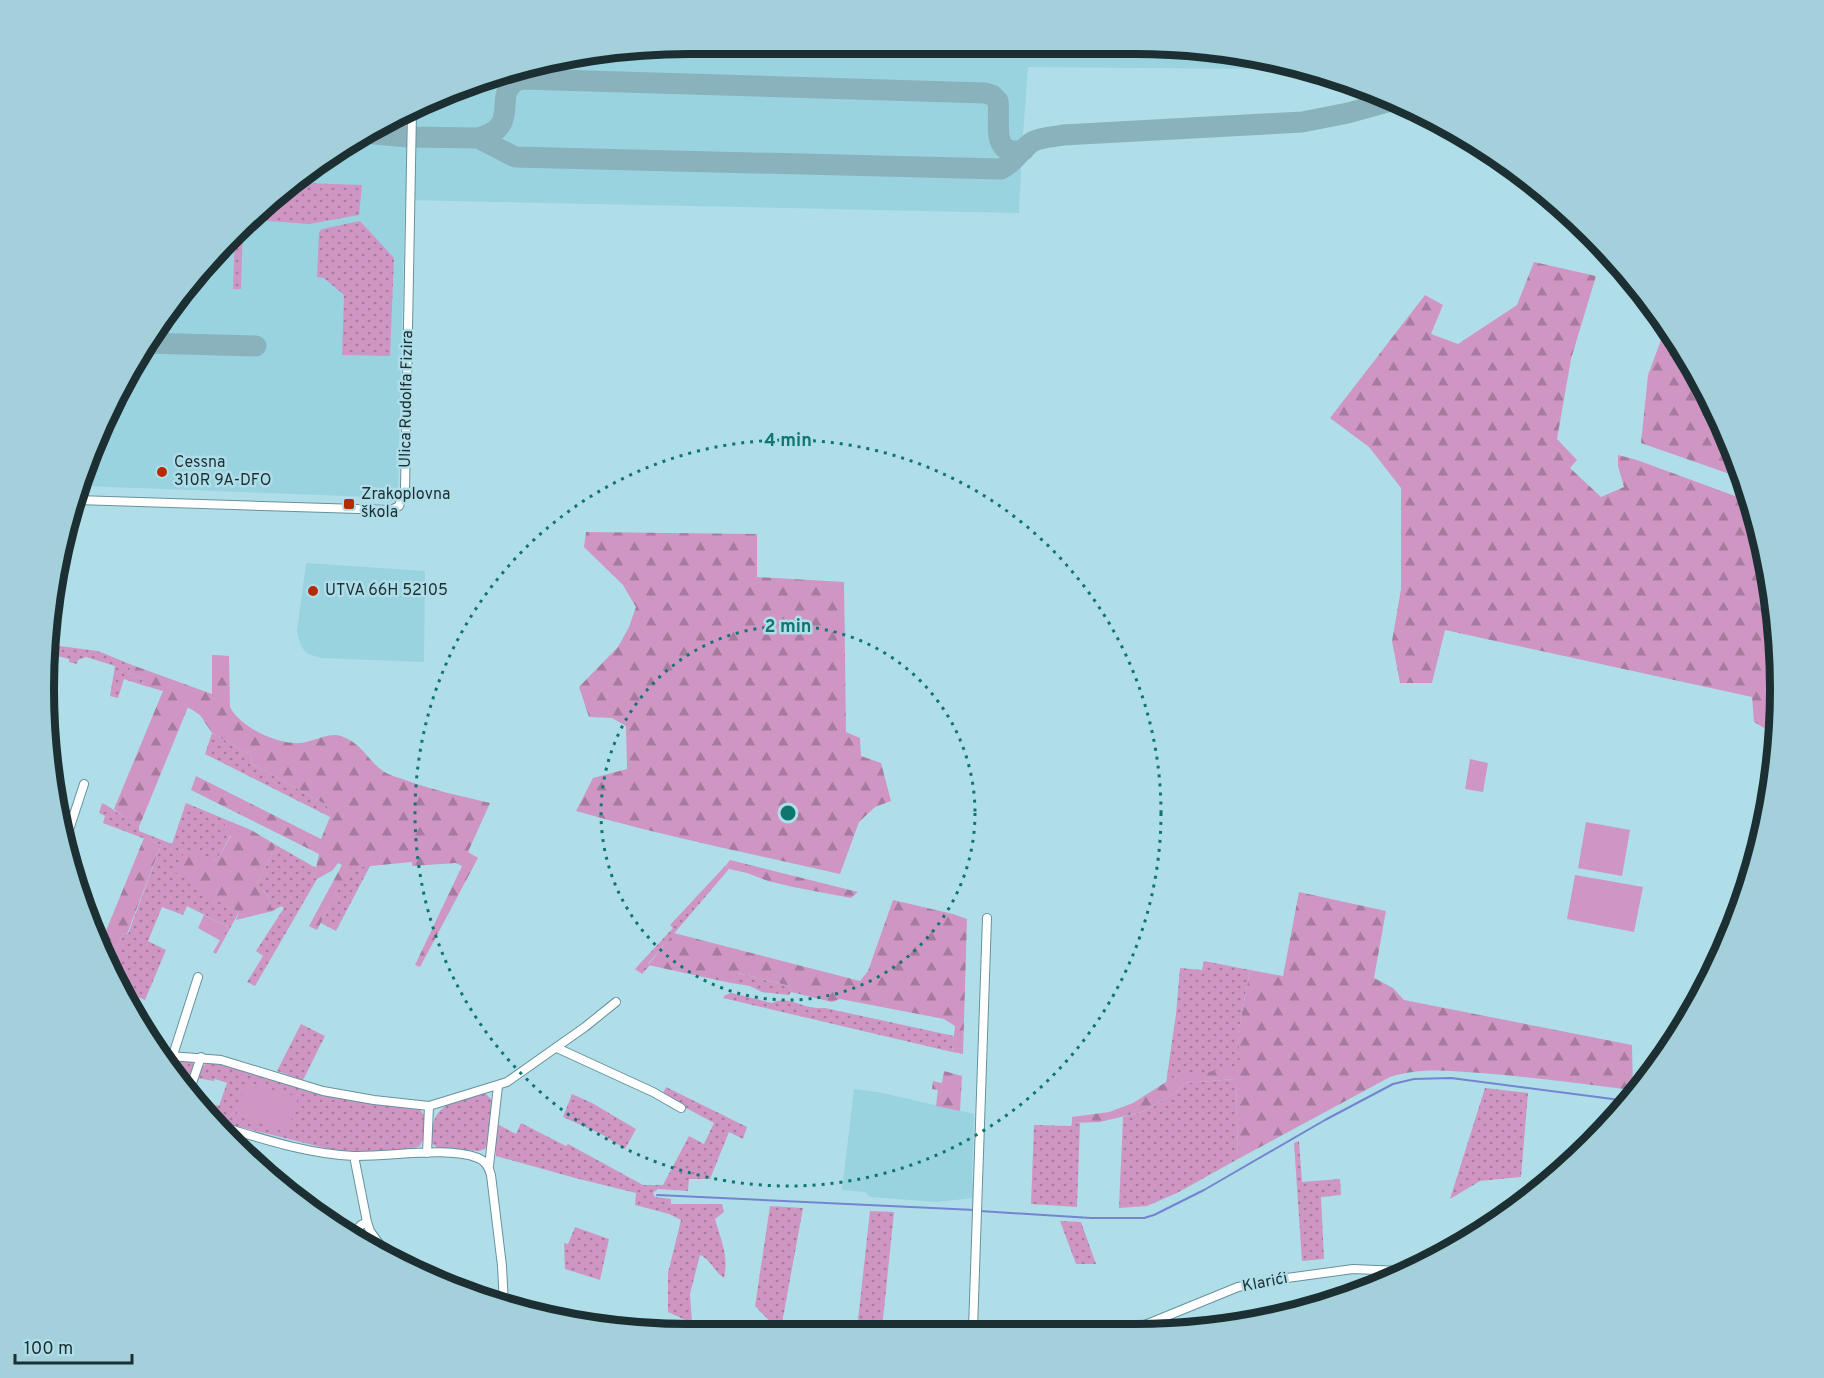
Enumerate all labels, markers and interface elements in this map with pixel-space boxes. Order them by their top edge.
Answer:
street label: Ulica Rudolfa Fizira [396,330,418,468]
text: 4 min [764,430,812,453]
place label: Cessna 310R 9A-DFO [174,453,272,491]
marker: Cessna 310R 9A-DFO [155,465,169,479]
place label: Zrakoplovna škola [361,485,451,523]
marker: Zrakoplovna škola [342,497,356,511]
place label: UTVA 66H 52105 [325,581,448,601]
marker: UTVA 66H 52105 [306,584,320,598]
text: 2 min [764,616,812,639]
centre of rings [778,803,798,823]
street label: Klarići [1241,1269,1289,1297]
scale bar [15,1327,132,1365]
text: 100 m [24,1338,73,1361]

